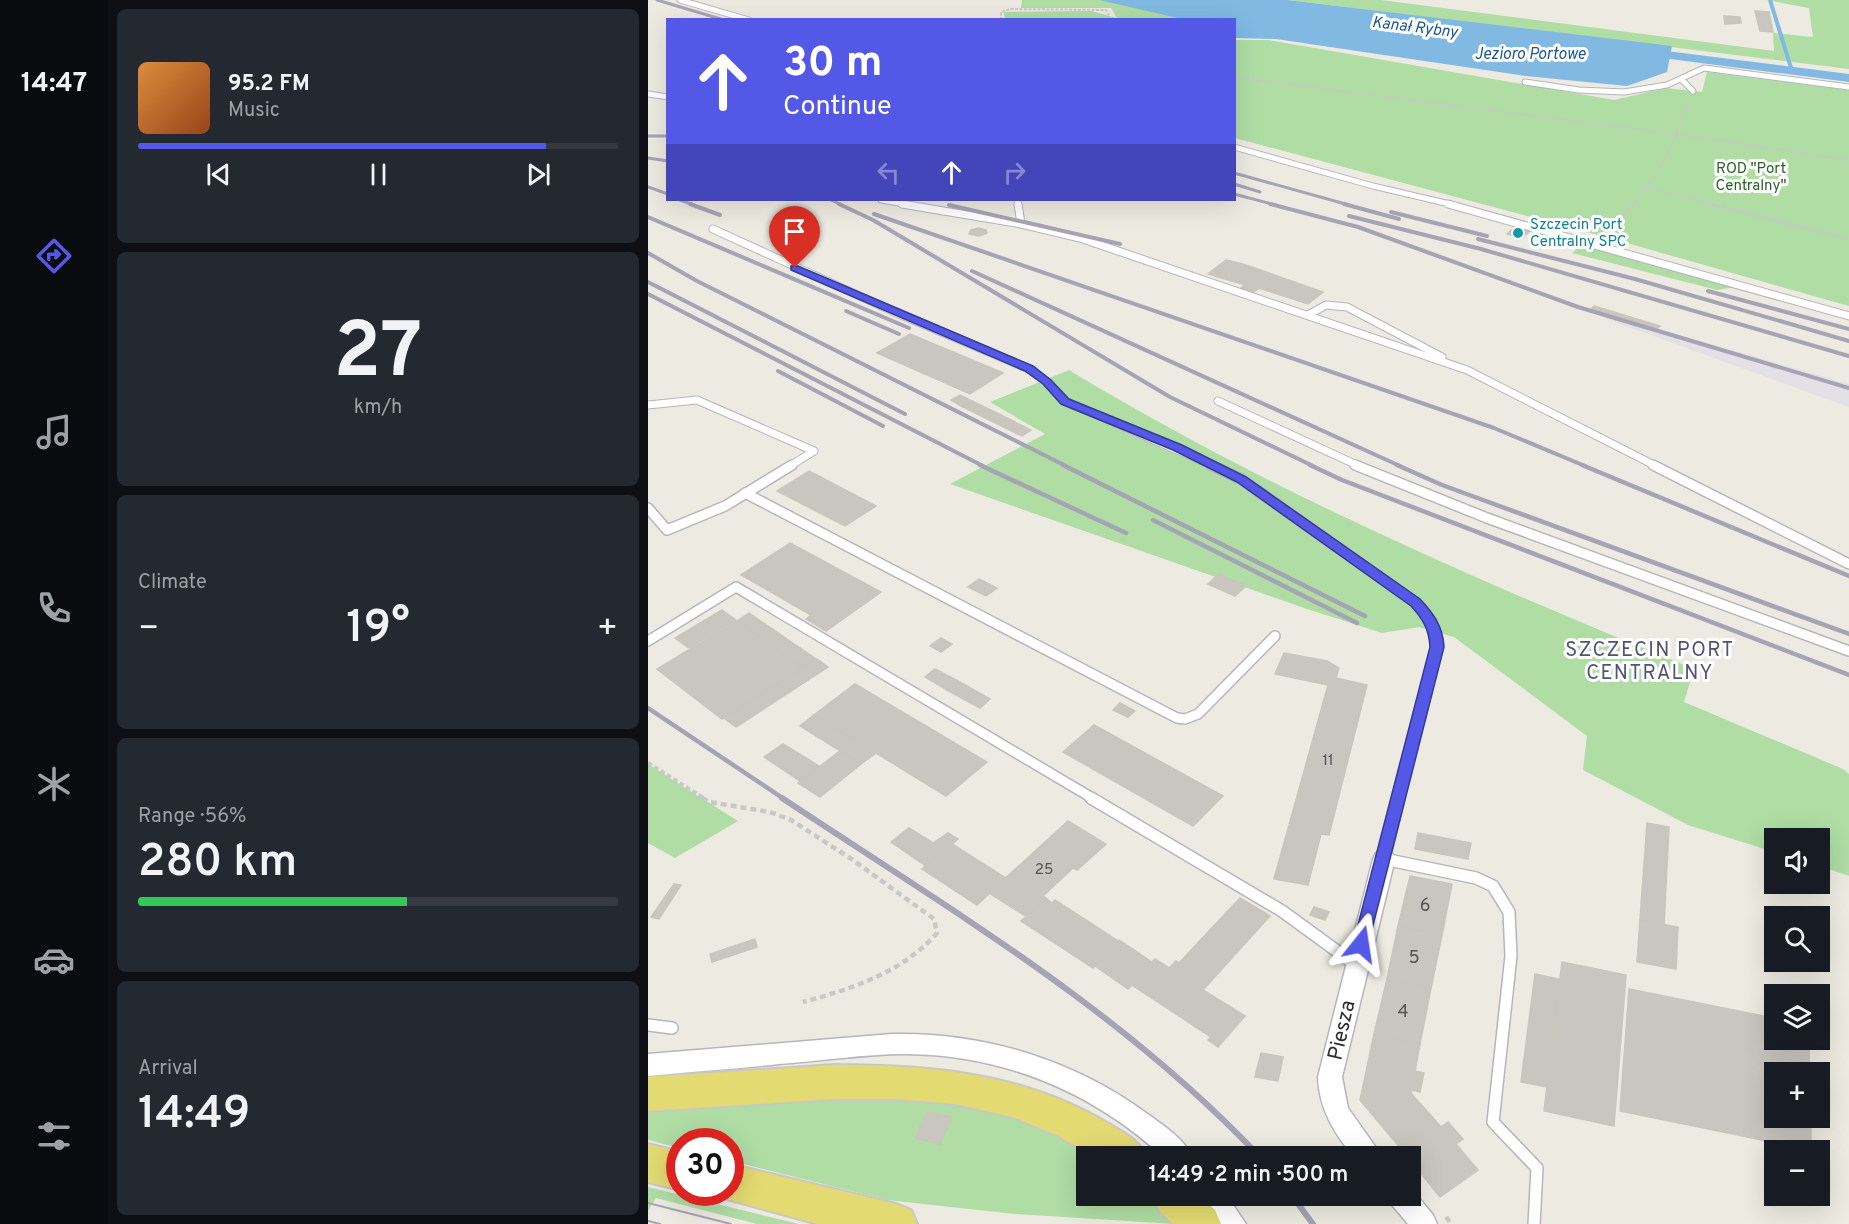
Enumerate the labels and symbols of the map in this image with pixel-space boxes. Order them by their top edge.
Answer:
water label: Kanał Rybny [1371,13,1460,43]
water label: Jezioro Portowe [1474,45,1586,65]
park label: ROD "Port Centralny" [1715,160,1787,196]
pin [769,206,820,268]
place label: Szczecin Port Centralny SPC [1530,216,1627,252]
marker: Szczecin Port Centralny SPC [1511,226,1525,240]
district label: SZCZECIN PORT CENTRALNY [1565,638,1735,687]
house number: 11 [1322,752,1334,771]
house number: 25 [1035,861,1053,880]
house number: 6 [1420,895,1430,918]
position arrow [1329,912,1393,976]
house number: 5 [1408,947,1420,970]
street label: Piesza [1322,998,1362,1063]
house number: 4 [1397,1001,1409,1024]
speed limit sign: 30 [666,1128,744,1206]

